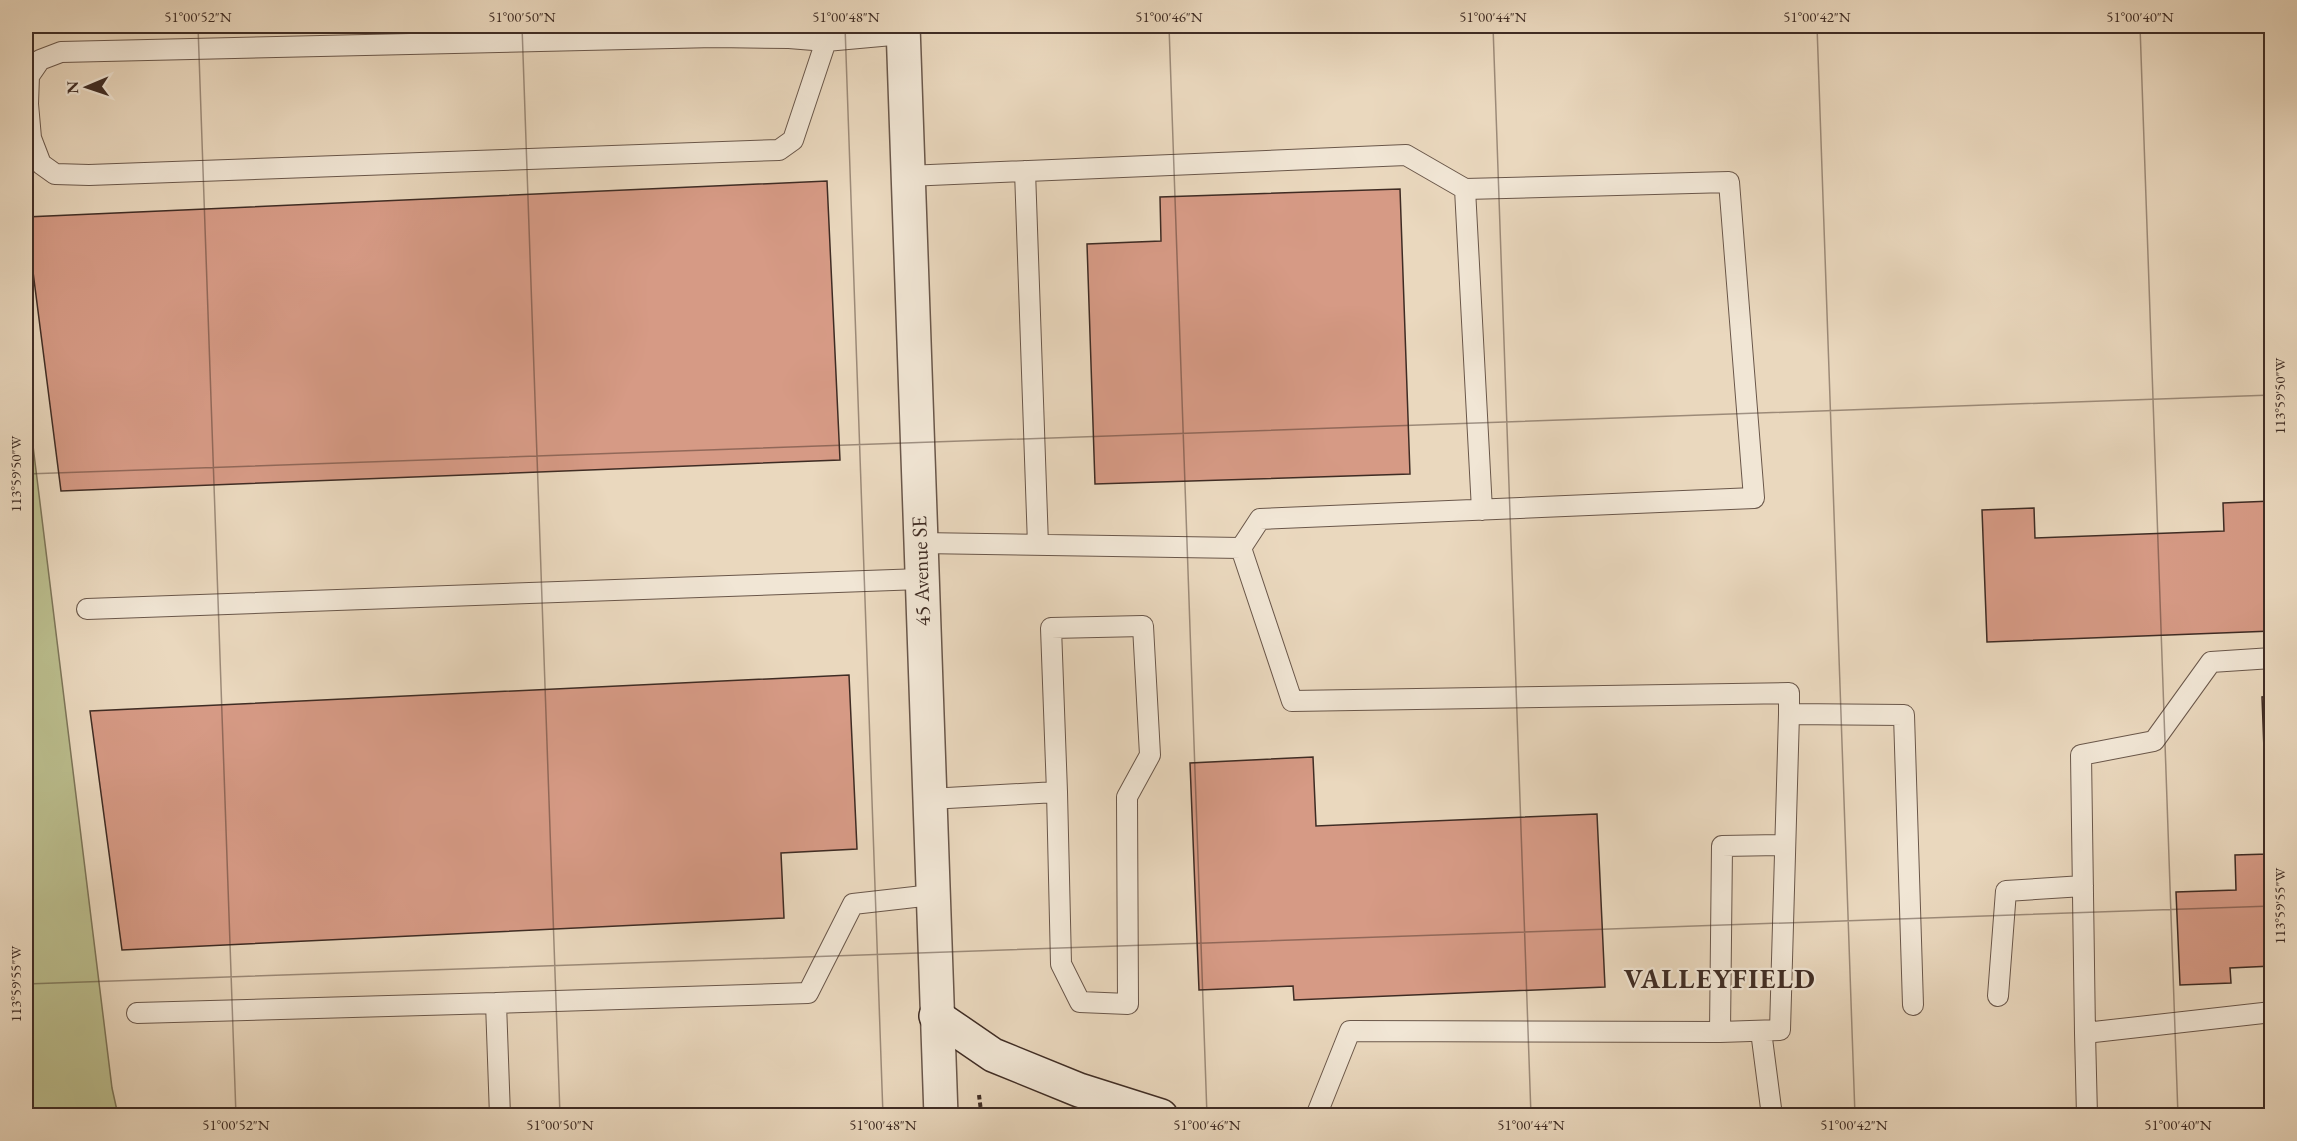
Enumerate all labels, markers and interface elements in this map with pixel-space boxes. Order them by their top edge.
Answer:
text: 51°00'52"N [164,7,232,26]
text: 51°00'50"N [488,7,556,26]
text: 51°00'48"N [812,7,880,26]
text: 51°00'46"N [1135,7,1203,26]
text: 51°00'44"N [1459,7,1527,26]
text: 51°00'42"N [1783,7,1851,26]
text: 51°00'40"N [2106,7,2174,26]
north arrow [57,57,117,117]
text: N [62,81,83,94]
text: 113°59'50"W [2270,358,2289,434]
text: 113°59'50"W [6,436,25,512]
street label: 45 Avenue SE [905,515,936,627]
text: 113°59'55"W [2270,868,2289,944]
text: 113°59'55"W [6,946,25,1022]
district label: VALLEYFIELD [1624,961,1816,996]
text: 51°00'52"N [202,1115,270,1134]
text: 51°00'50"N [526,1115,594,1134]
text: 51°00'48"N [849,1115,917,1134]
text: 51°00'46"N [1173,1115,1241,1134]
text: 51°00'44"N [1497,1115,1565,1134]
text: 51°00'42"N [1820,1115,1888,1134]
text: 51°00'40"N [2144,1115,2212,1134]

